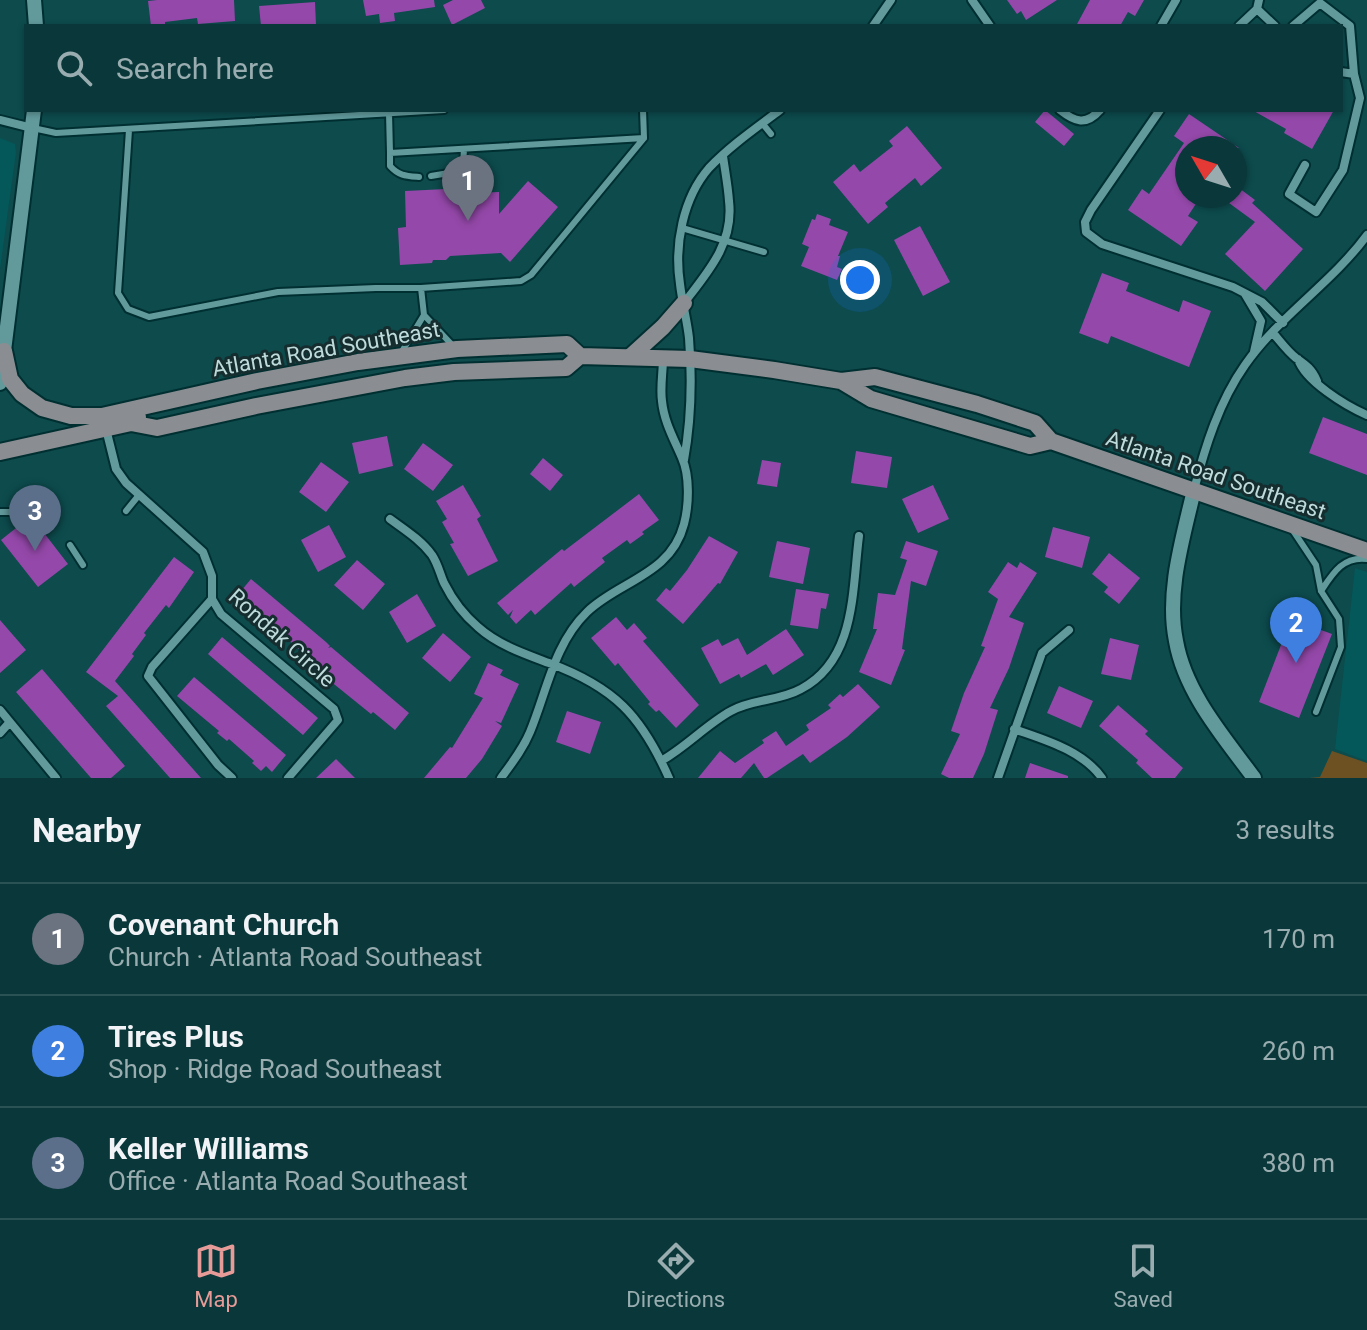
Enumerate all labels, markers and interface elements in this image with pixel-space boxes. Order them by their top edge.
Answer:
search box [24,24,1343,112]
icon: search [52,46,96,90]
text: Search here [116,51,274,86]
north arrow [1175,136,1247,208]
pin: 1 [442,155,494,221]
your location [840,260,880,300]
street label: Atlanta Road Southeast [210,317,442,381]
street label: Atlanta Road Southeast [1103,426,1329,524]
pin: 3 [9,485,61,551]
street label: Rondak Circle [224,584,340,692]
pin: 2 [1270,597,1322,663]
text: Nearby [32,810,141,850]
text: 3 results [1236,815,1335,845]
text: Covenant Church [108,907,339,942]
text: 1 [51,924,65,954]
text: 170 m [1262,924,1335,954]
text: Church · Atlanta Road Southeast [108,942,482,972]
text: Tires Plus [108,1019,244,1054]
text: 2 [51,1036,65,1066]
text: 260 m [1262,1036,1335,1066]
text: Shop · Ridge Road Southeast [108,1054,442,1084]
text: Keller Williams [108,1131,309,1166]
text: 3 [51,1148,65,1178]
text: 380 m [1262,1148,1335,1178]
text: Office · Atlanta Road Southeast [108,1166,468,1196]
tab: Map [194,1239,238,1312]
tab: Directions [626,1239,725,1312]
tab: Saved [1113,1239,1173,1312]

